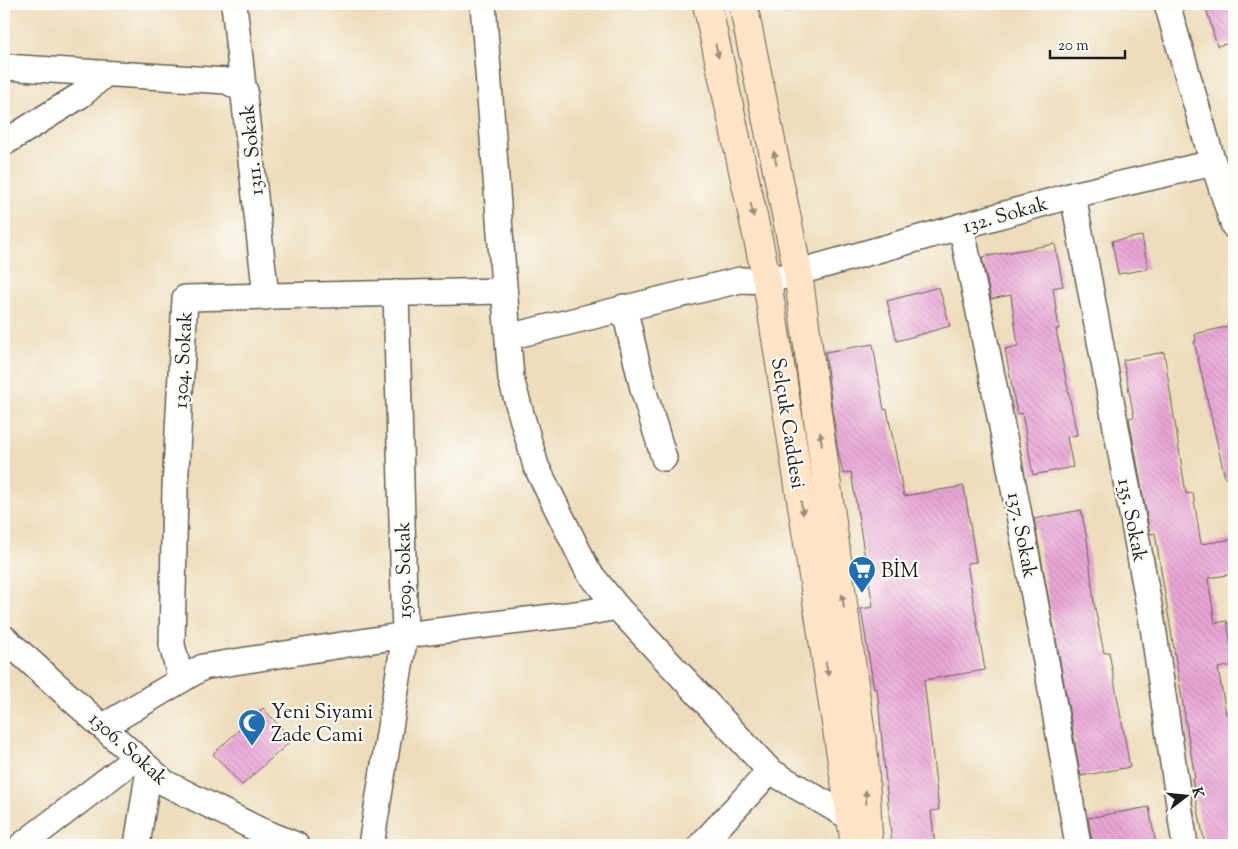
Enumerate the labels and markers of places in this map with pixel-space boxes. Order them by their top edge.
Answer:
supermarket icon: BİM [847,555,877,594]
place label: BİM [881,558,919,587]
place label: Yeni Siyami Zade Cami [271,699,374,751]
mosque icon: Yeni Siyami Zade Cami [237,708,267,747]

